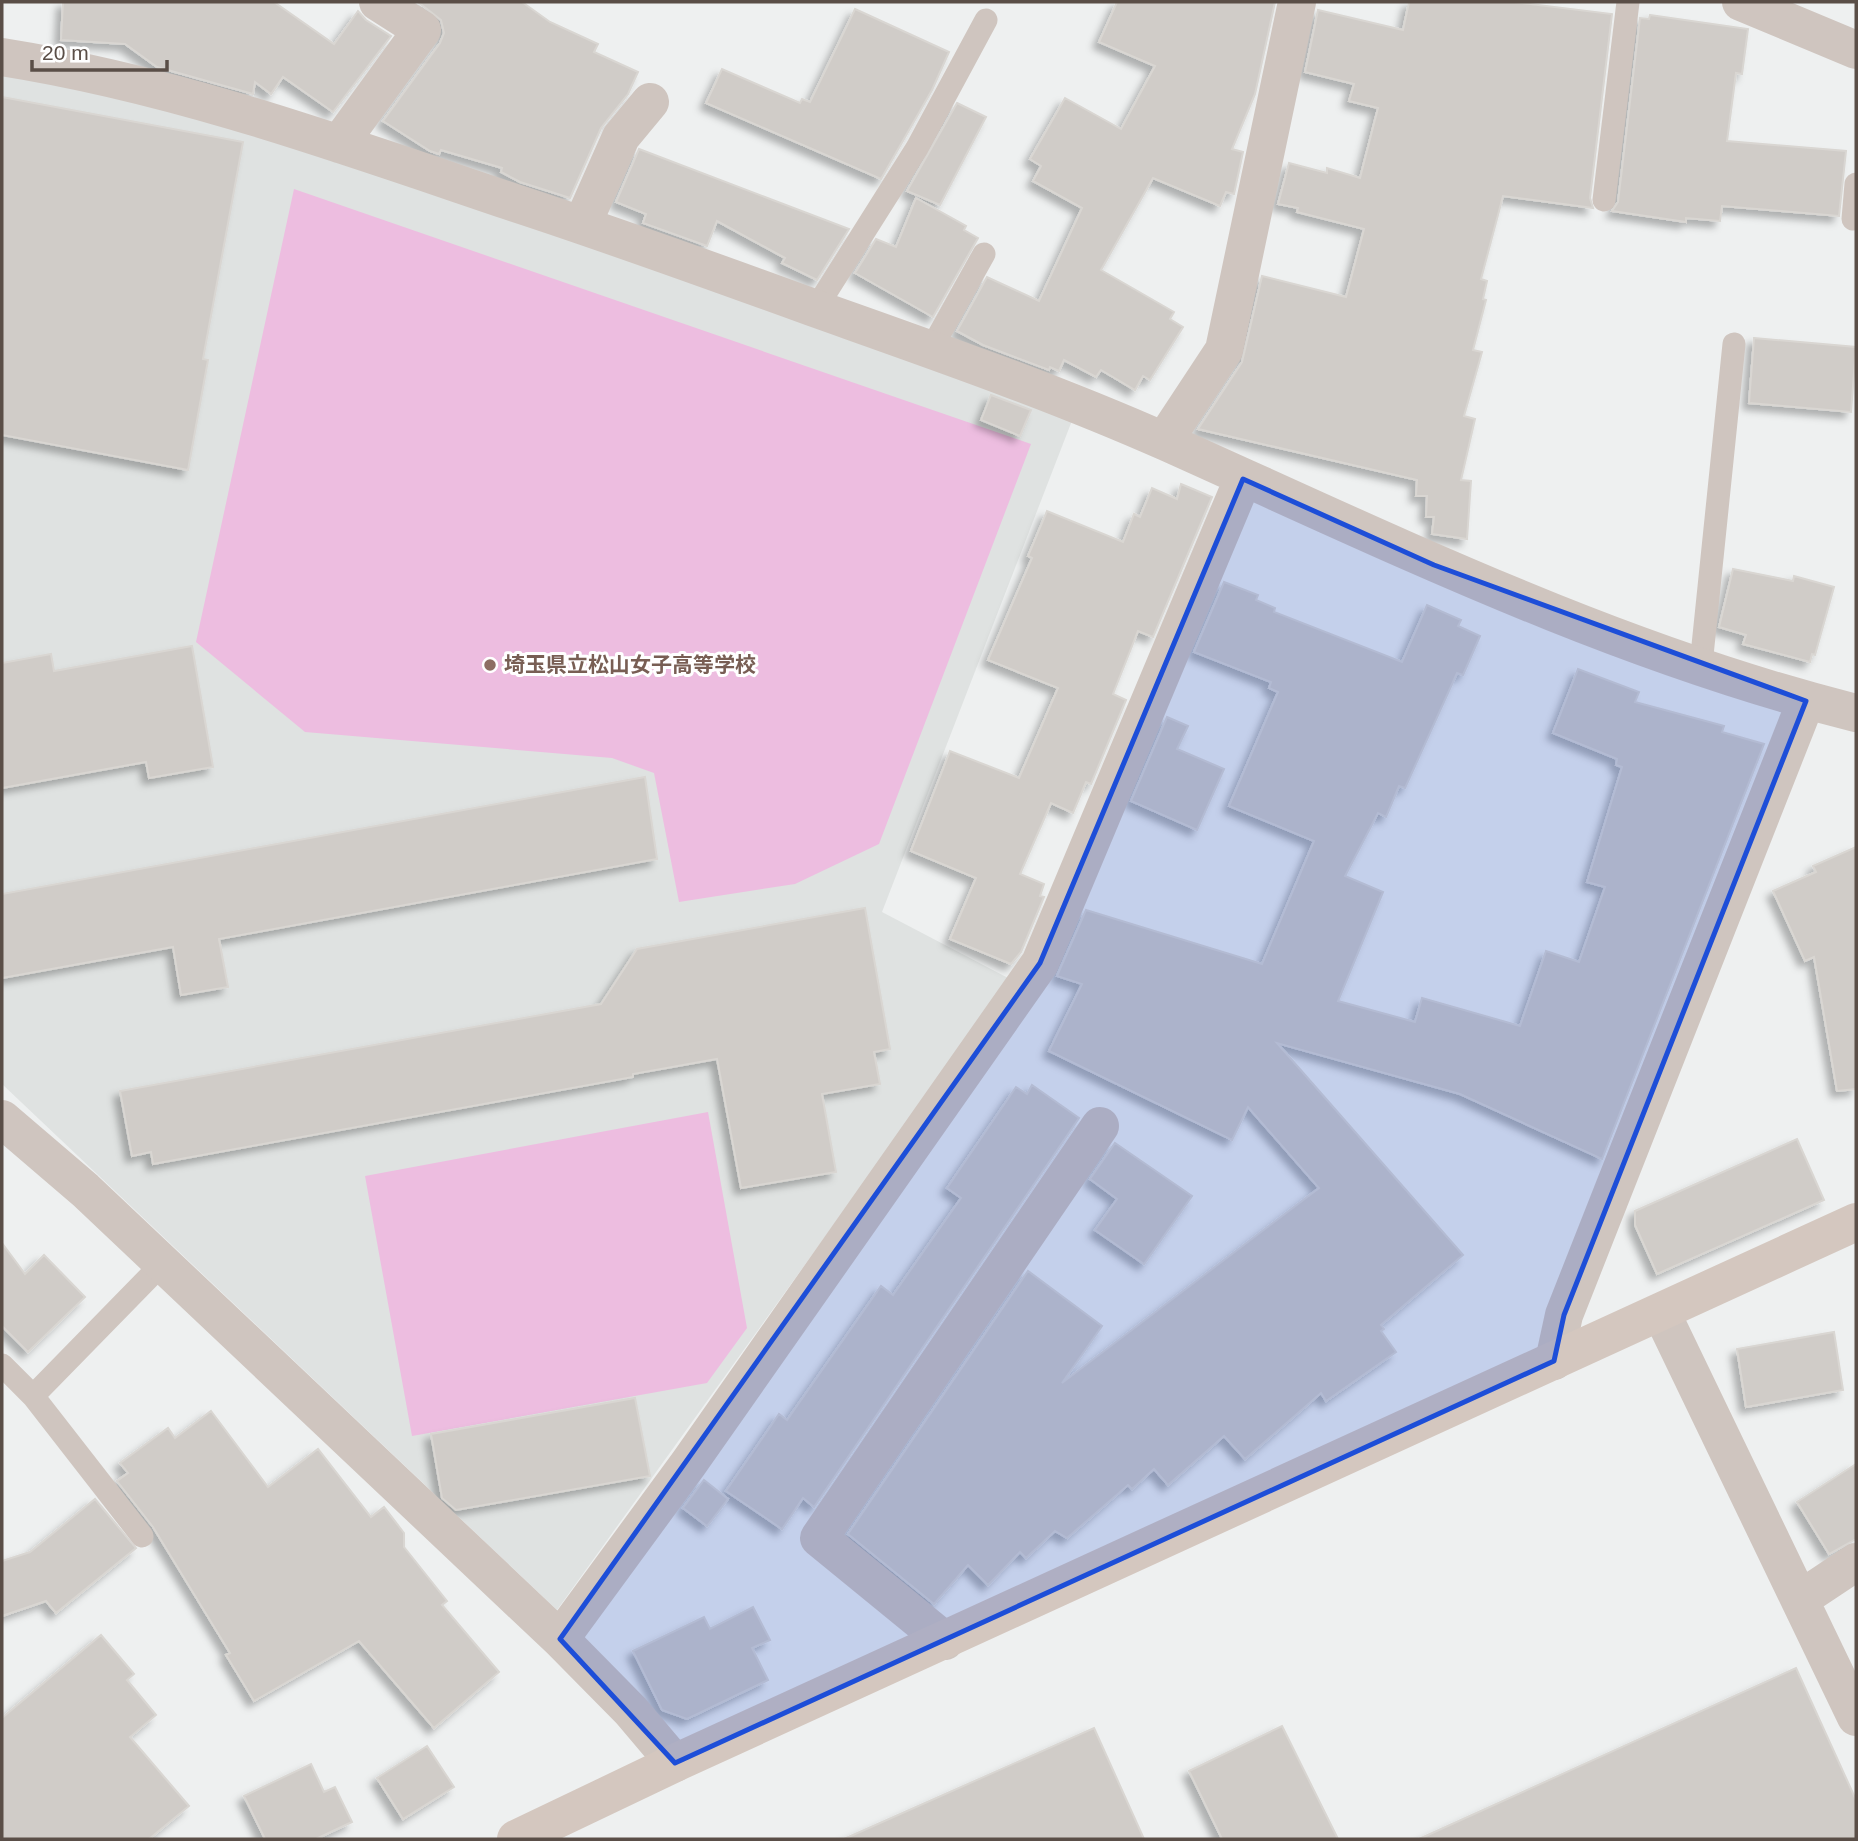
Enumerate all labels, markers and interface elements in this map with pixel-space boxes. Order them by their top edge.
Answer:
scale bar [32,28,166,72]
text: 20 m [42,41,89,64]
place label: 埼玉県立松山女子高等学校 [504,653,756,676]
marker: 埼玉県立松山女子高等学校 [482,657,498,673]

